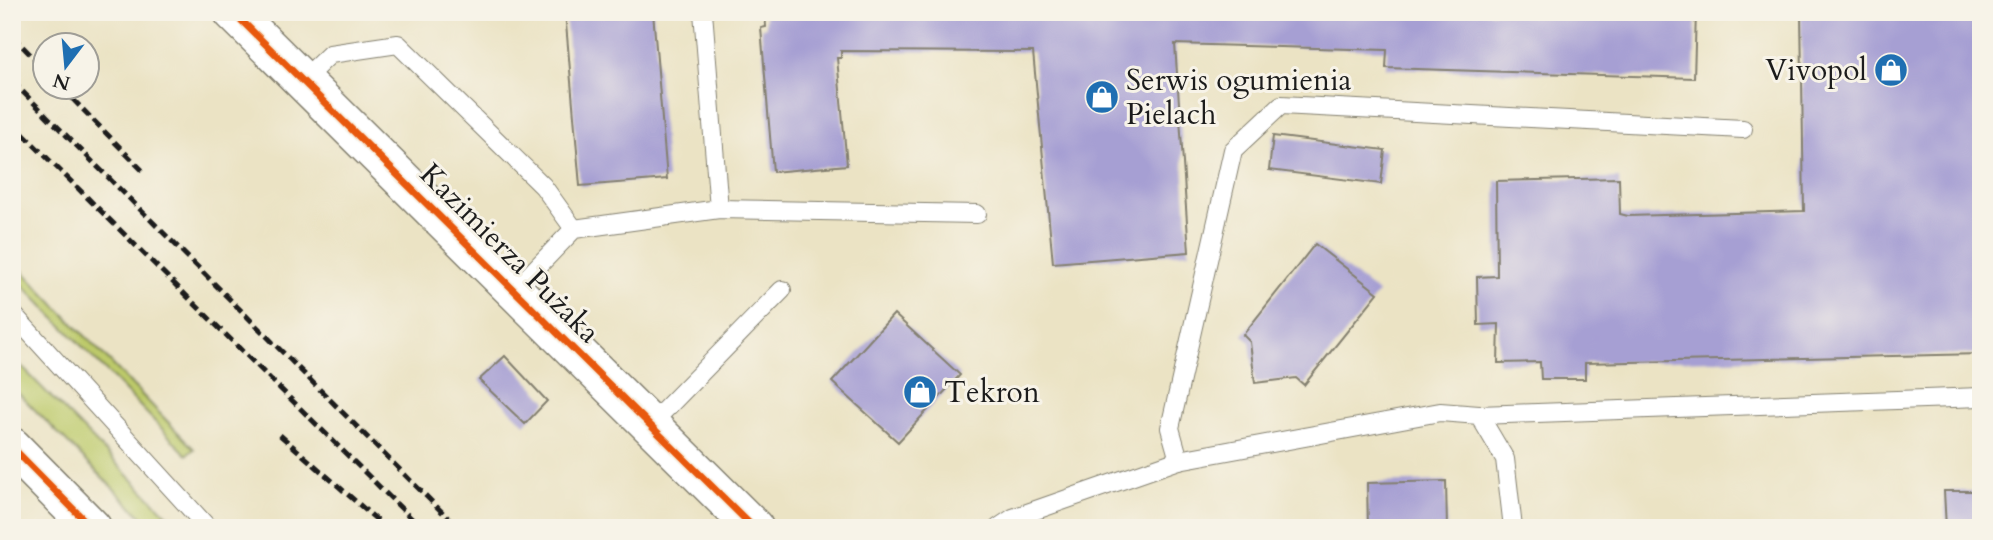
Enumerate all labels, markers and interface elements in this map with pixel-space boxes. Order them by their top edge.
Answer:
north arrow [32,32,102,102]
place label: Vivopol [1765,50,1867,91]
shop icon: Vivopol [1872,51,1910,89]
place label: Serwis ogumienia Pielach [1126,60,1352,135]
text: N [50,66,73,96]
shop icon: Serwis ogumienia Pielach [1083,78,1121,116]
street label: Kazimierza Pużaka [410,154,609,353]
place label: Tekron [944,372,1040,413]
shop icon: Tekron [901,373,939,411]

